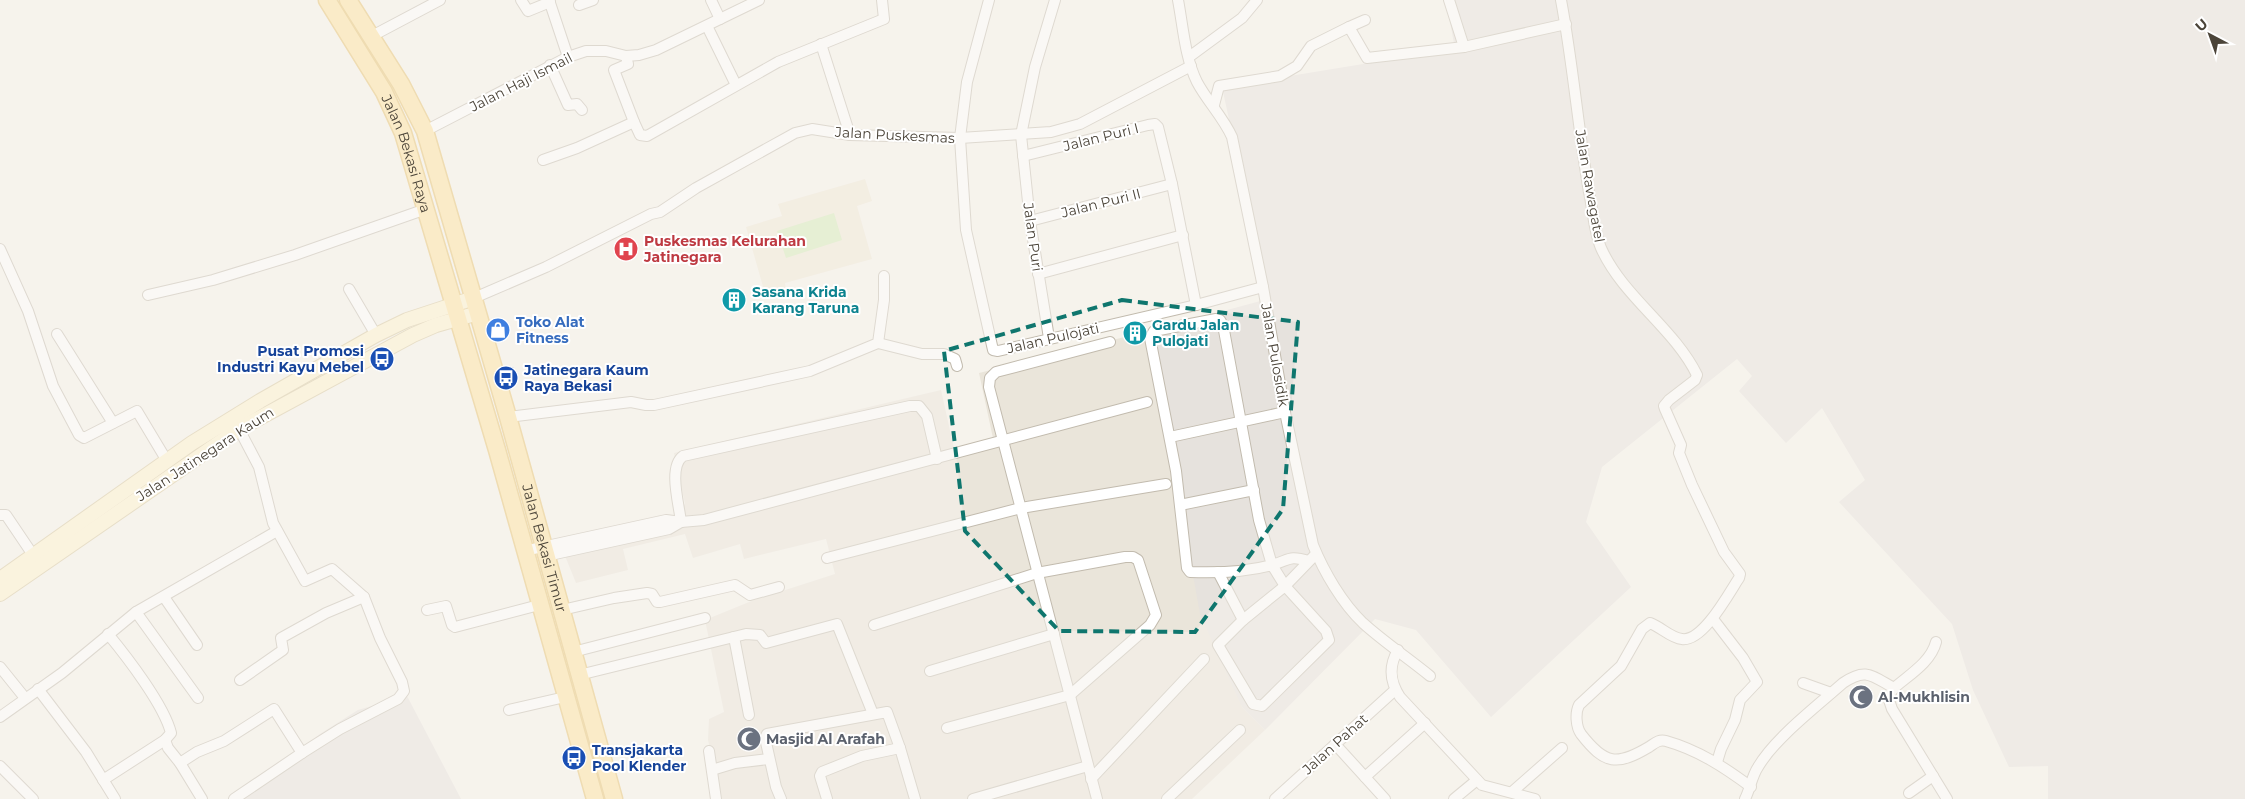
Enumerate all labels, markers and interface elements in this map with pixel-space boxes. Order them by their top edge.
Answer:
north arrow [2185,10,2235,60]
text: U [2191,15,2212,36]
street label: Jalan Haji Ismail [466,48,575,116]
street label: Jalan Bekasi Raya [377,91,435,215]
street label: Jalan Puri I [1060,119,1141,155]
street label: Jalan Puskesmas [834,123,956,147]
street label: Jalan Rawagatel [1571,127,1609,244]
street label: Jalan Puri II [1058,184,1143,222]
street label: Jalan Puri [1019,201,1047,273]
place label: Puskesmas Kelurahan Jatinegara [643,232,806,266]
hospital icon: Puskesmas Kelurahan Jatinegara [613,236,639,262]
place label: Sasana Krida Karang Taruna [752,283,859,317]
building icon: Sasana Krida Karang Taruna [721,287,747,313]
street label: Jalan Pulosidik [1257,301,1293,409]
place label: Toko Alat Fitness [516,313,585,347]
place label: Gardu Jalan Pulojati [1152,316,1239,350]
shop icon: Toko Alat Fitness [485,317,511,343]
street label: Jalan Pulojati [1004,319,1101,358]
building icon: Gardu Jalan Pulojati [1122,320,1148,346]
place label: Pusat Promosi Industri Kayu Mebel [217,342,364,376]
bus stop icon: Pusat Promosi Industri Kayu Mebel [369,346,395,372]
place label: Jatinegara Kaum Raya Bekasi [523,361,649,395]
bus stop icon: Jatinegara Kaum Raya Bekasi [493,365,519,391]
street label: Jalan Jatinegara Kaum [132,403,277,506]
street label: Jalan Bekasi Timur [518,481,571,615]
mosque icon: Al-Mukhlisin [1848,684,1874,710]
place label: Al-Mukhlisin [1877,688,1970,706]
street label: Jalan Pahat [1298,710,1372,779]
mosque icon: Masjid Al Arafah [736,726,762,752]
place label: Masjid Al Arafah [766,730,885,748]
place label: Transjakarta Pool Klender [592,741,686,775]
bus stop icon: Transjakarta Pool Klender [561,745,587,771]

